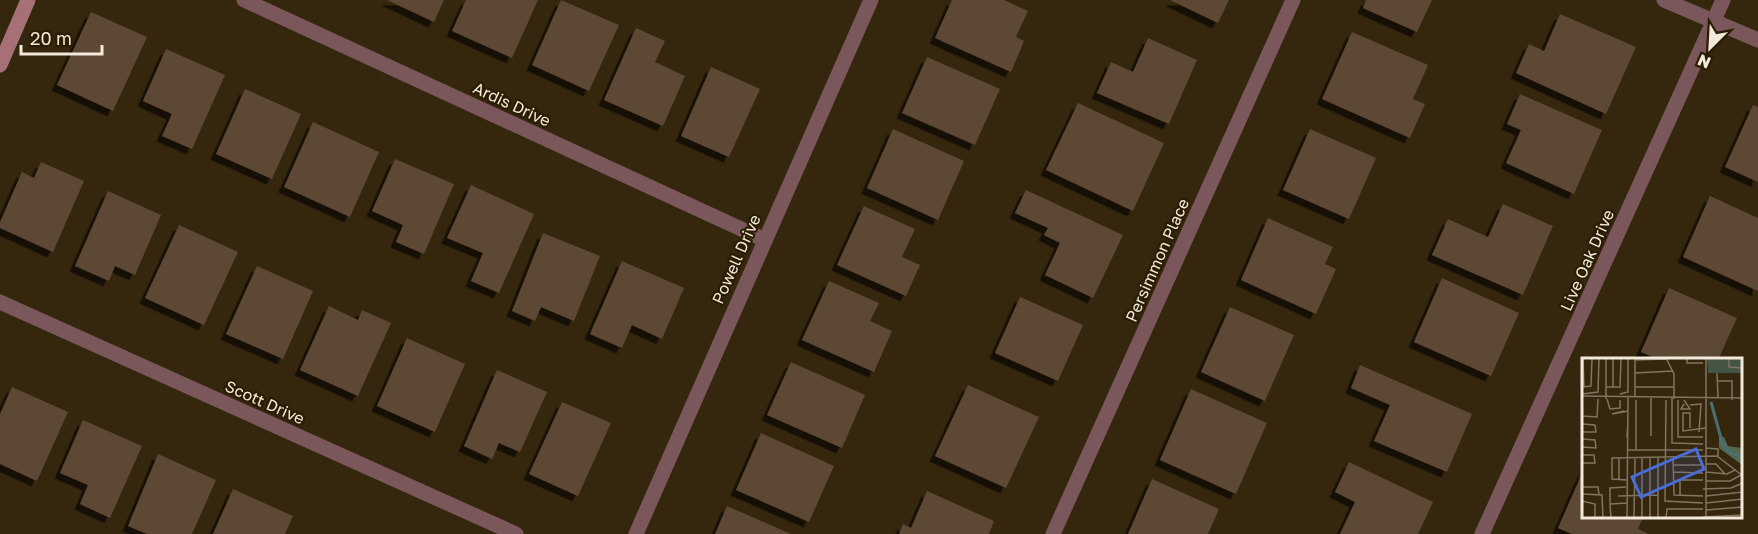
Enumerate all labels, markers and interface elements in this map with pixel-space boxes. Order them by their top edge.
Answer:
scale bar [21,18,102,56]
north arrow [1680,18,1740,78]
text: 20 m [30,27,72,49]
text: N [1694,50,1714,73]
street label: Ardis Drive [470,77,554,131]
street label: Persimmon Place [1121,195,1193,325]
street label: Live Oak Drive [1556,206,1618,314]
street label: Powell Drive [707,211,765,307]
inset map [1582,358,1743,519]
street label: Scott Drive [222,376,308,428]

